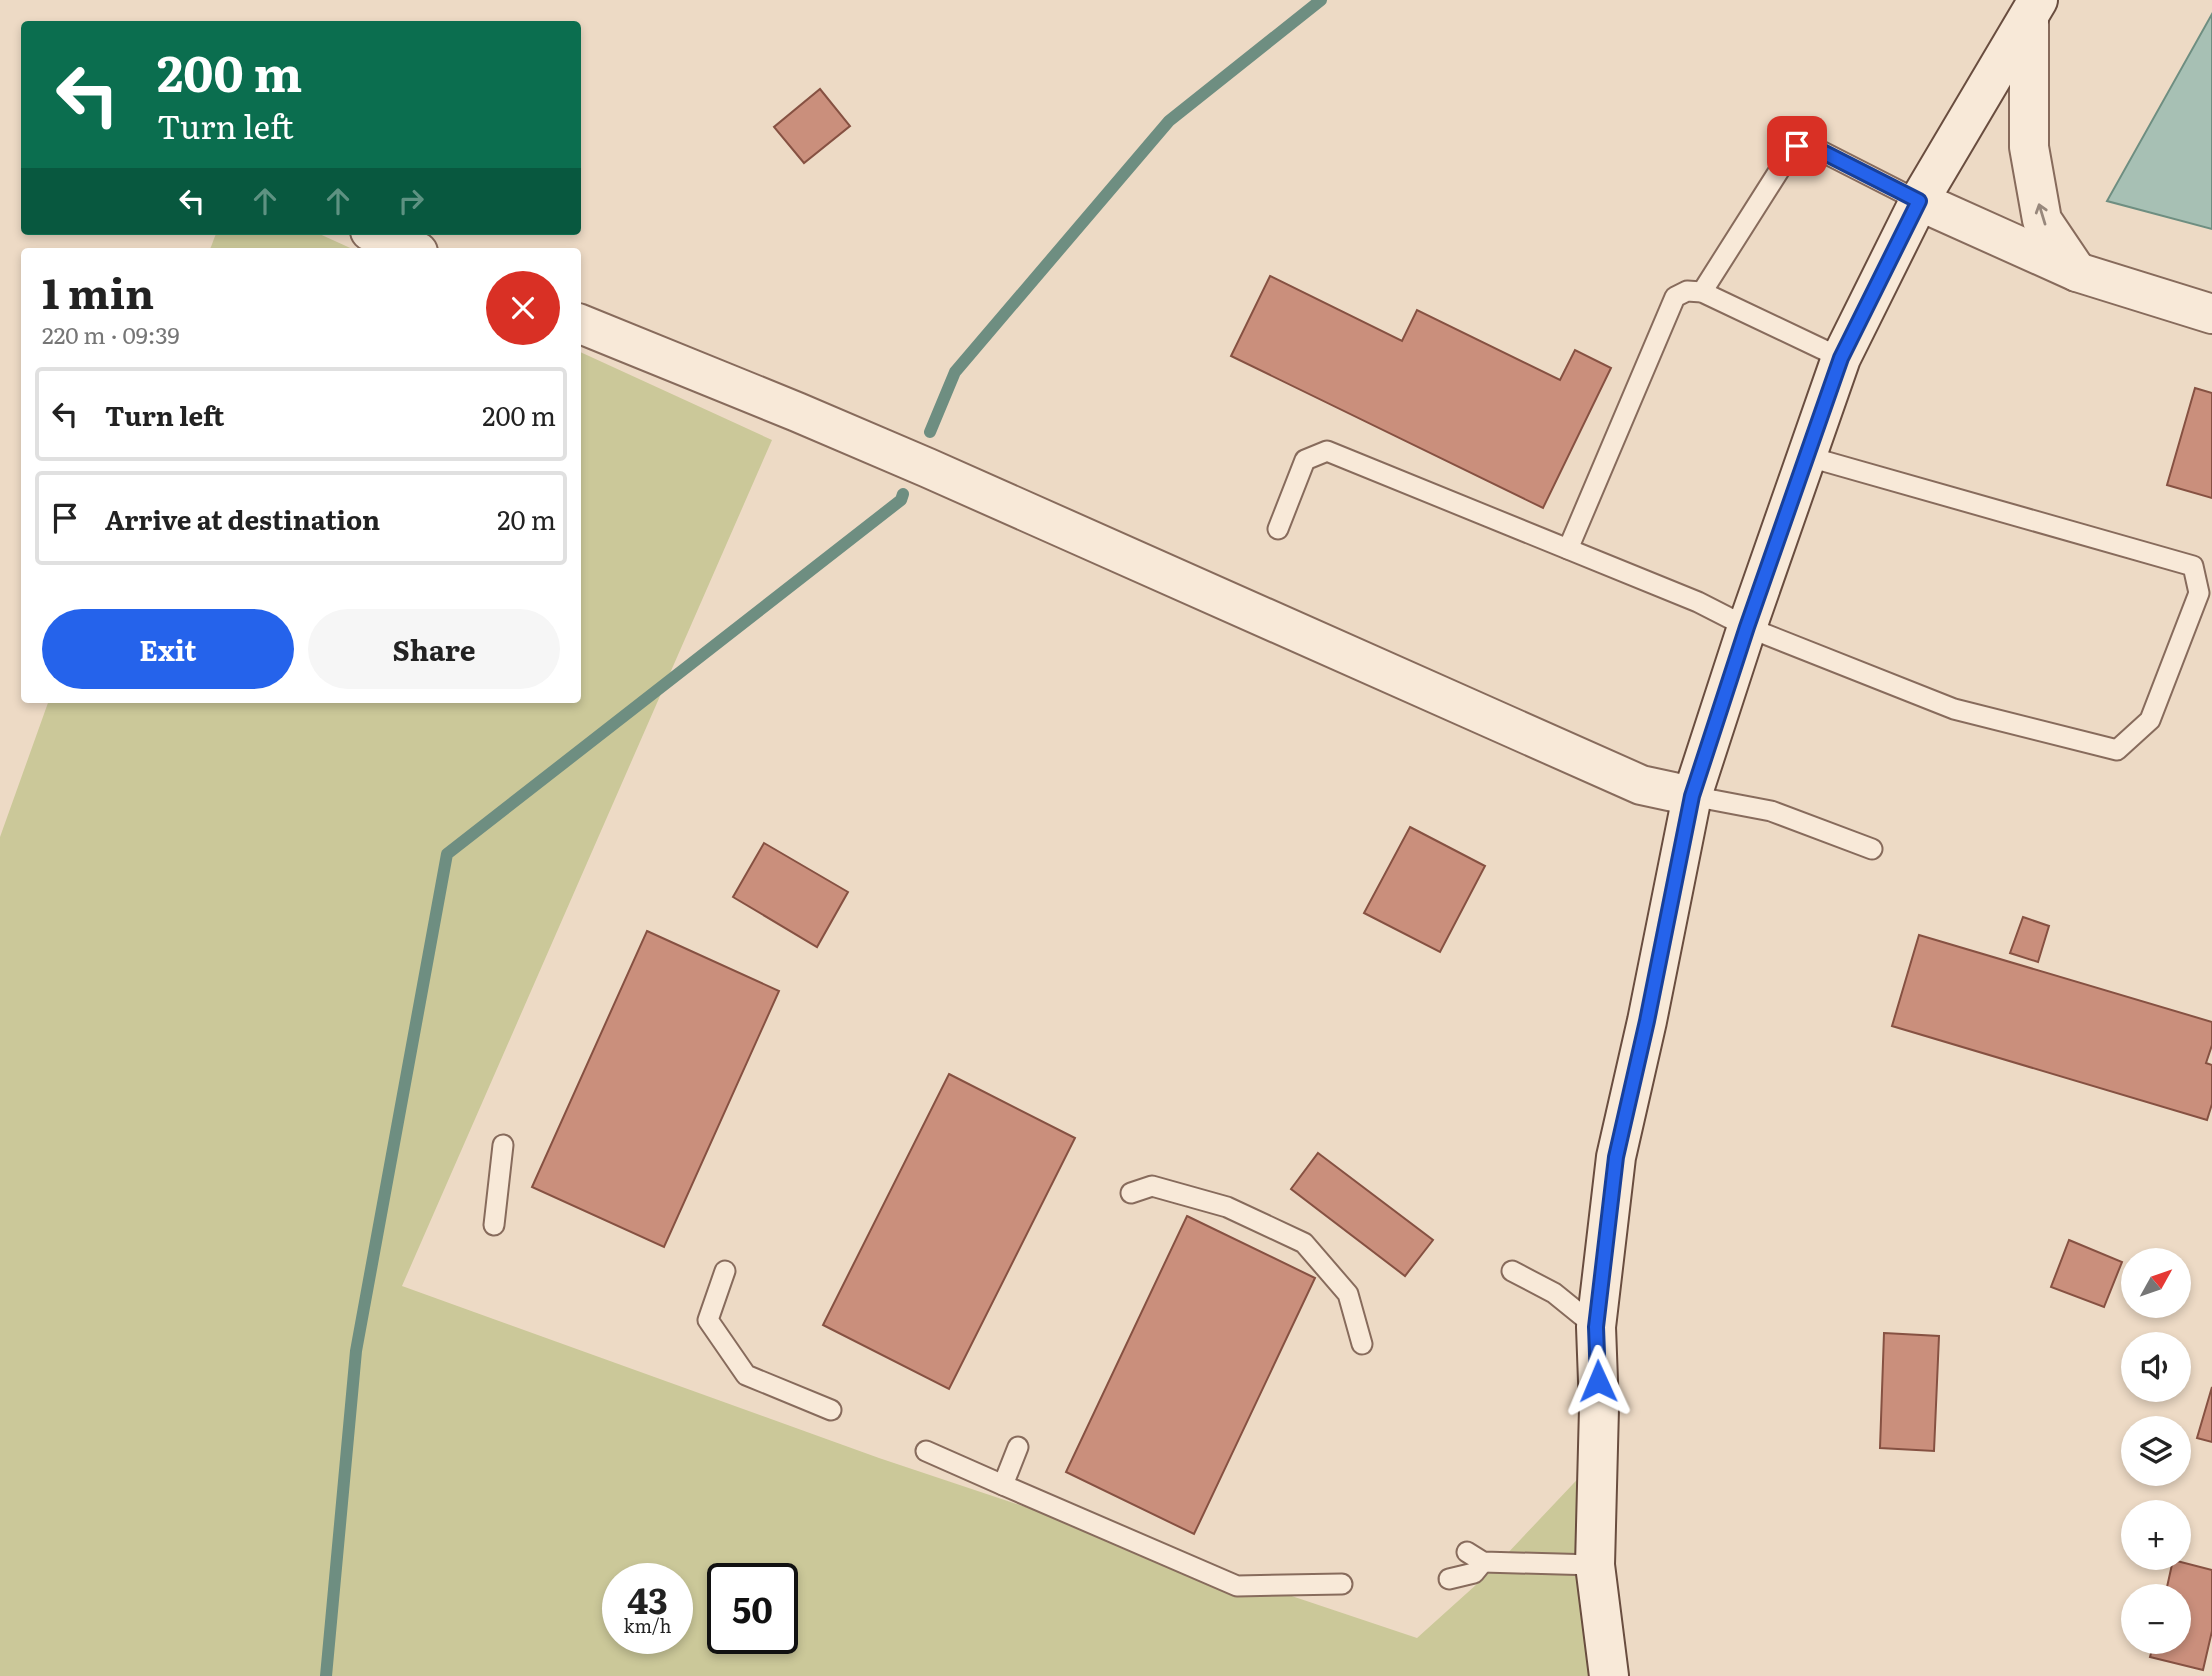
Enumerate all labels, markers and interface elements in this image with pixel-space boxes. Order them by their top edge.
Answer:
text: 200 m [157,34,302,107]
icon: left [42,49,133,140]
text: Turn left [157,101,294,149]
pin [1767,116,1827,176]
icon: arrive [1778,127,1816,165]
icon: left [173,182,211,220]
icon: ahead [246,182,284,220]
icon: ahead [319,182,357,220]
icon: right [392,182,430,220]
one-way arrow [2035,203,2048,225]
text: 1 min [42,260,154,322]
button: close [486,271,560,345]
text: 220 m · 09:39 [42,317,180,351]
icon: left [46,395,84,433]
text: Turn left [105,395,224,434]
text: 200 m [482,395,556,434]
icon: arrive [46,499,84,537]
text: Arrive at destination [105,499,380,538]
text: 20 m [497,499,556,538]
button: Exit [42,609,294,689]
button: Share [308,609,560,689]
north arrow [2121,1248,2191,1318]
map controls [2121,1248,2191,1654]
button: sound [2121,1332,2191,1402]
position arrow [1561,1344,1635,1418]
button: layers [2121,1416,2191,1486]
button: + [2121,1500,2191,1570]
speed limit sign: 50 [707,1563,798,1654]
text: 43 [627,1573,668,1625]
button: − [2121,1584,2191,1654]
text: km/h [624,1612,671,1639]

